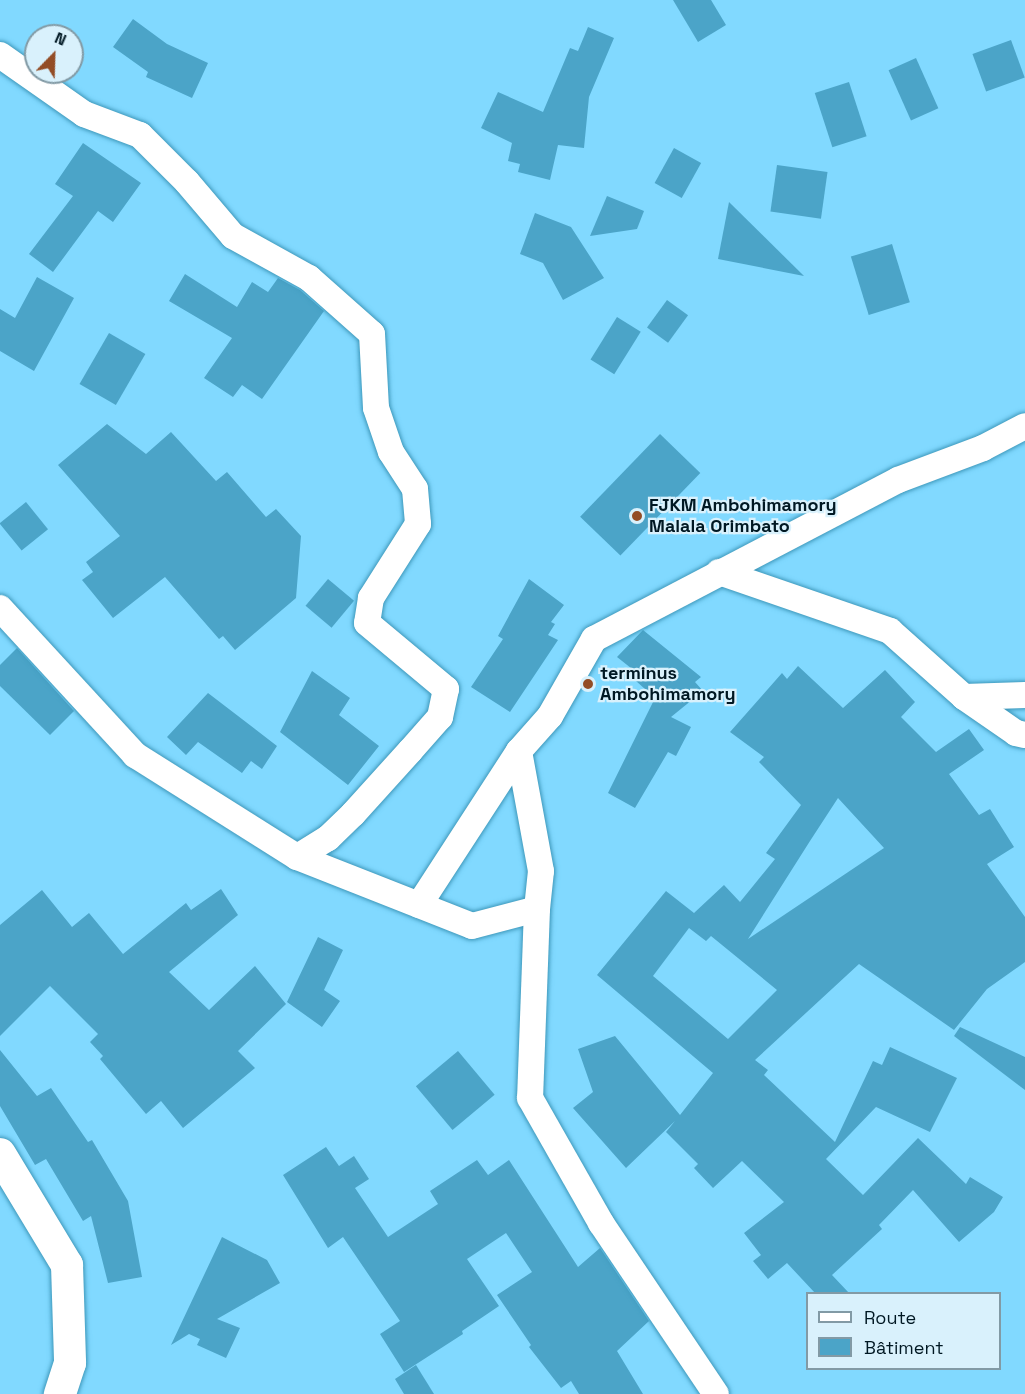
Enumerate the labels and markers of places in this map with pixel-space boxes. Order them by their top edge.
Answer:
place label: FJKM Ambohimamory Malala Orimbato [649,495,837,538]
marker: FJKM Ambohimamory Malala Orimbato [630,509,644,523]
place label: terminus Ambohimamory [600,663,736,706]
marker: terminus Ambohimamory [581,677,595,691]

